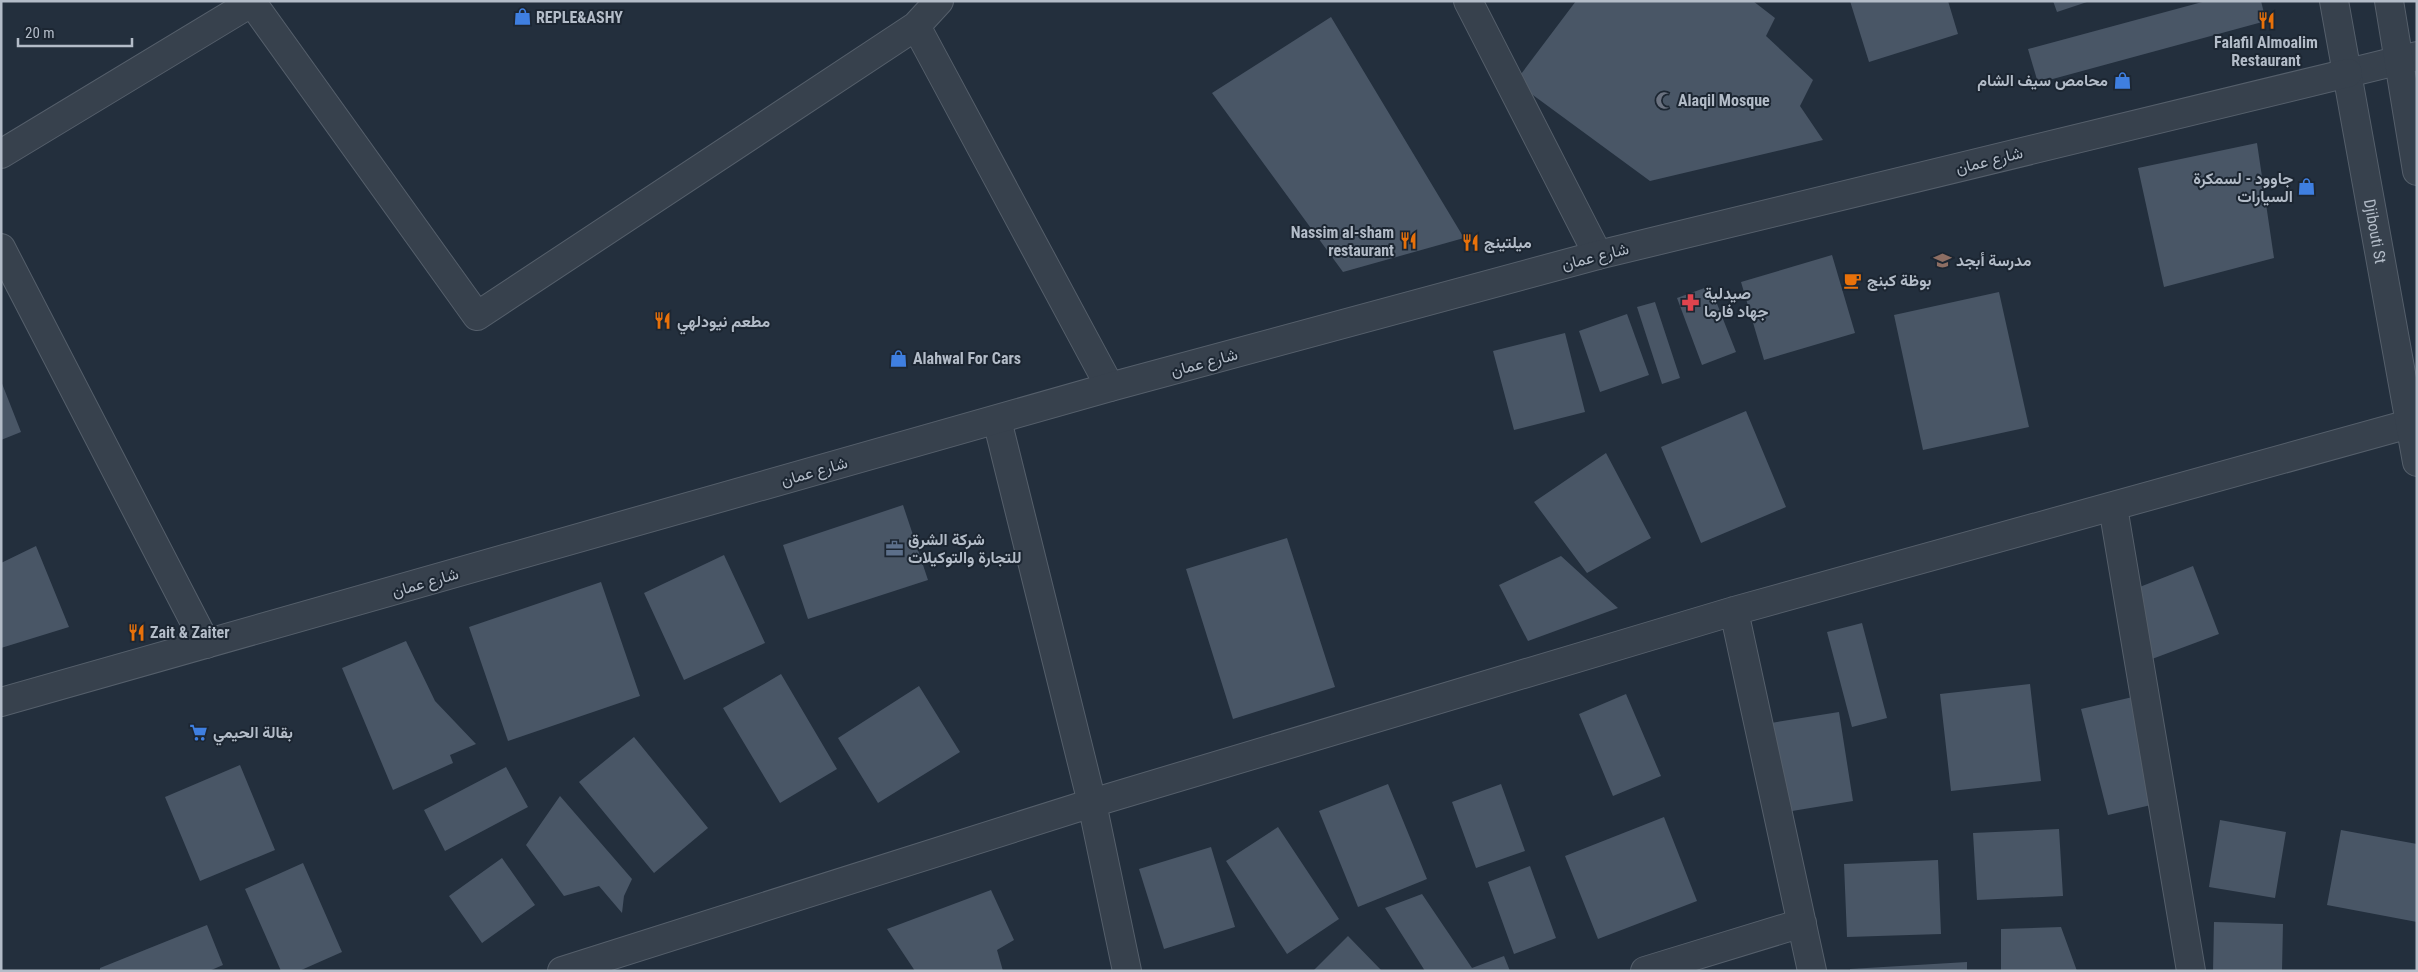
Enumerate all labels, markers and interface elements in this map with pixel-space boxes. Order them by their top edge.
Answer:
shop icon: REPLE&ASHY [512,7,532,27]
place label: REPLE&ASHY [536,8,623,27]
restaurant icon: Falafil Almoalim Restaurant [2256,11,2276,31]
scale bar [18,15,131,47]
text: 20 m [25,24,55,42]
place label: Falafil Almoalim Restaurant [2214,33,2318,70]
shop icon: محامص سيف الشام [2112,70,2132,90]
place label: محامص سيف الشام [1977,71,2108,91]
mosque icon: Alaqil Mosque [1654,90,1674,110]
place label: Alaqil Mosque [1678,91,1770,110]
street label: شارع عمان [1954,143,2025,180]
place label: جاوود - لسمكرة السيارات [2193,169,2293,207]
shop icon: جاوود - لسمكرة السيارات [2297,177,2317,197]
street label: Djibouti St [2360,198,2390,265]
place label: Nassim al-sham restaurant [1291,223,1394,260]
restaurant icon: Nassim al-sham restaurant [1398,231,1418,251]
restaurant icon: ميلتينج [1460,232,1480,252]
place label: ميلتينج [1484,233,1532,254]
street label: شارع عمان [1560,239,1631,276]
school or university icon: مدرسة أبجد [1932,250,1952,270]
place label: مدرسة أبجد [1956,251,2032,271]
cafe icon: بوظة كبنج [1843,270,1863,290]
place label: بوظة كبنج [1867,271,1931,292]
place label: صيدلية جهاد فارما [1704,284,1769,322]
pharmacy icon: صيدلية جهاد فارما [1680,292,1700,312]
restaurant icon: مطعم نيودلهي [653,311,673,331]
place label: مطعم نيودلهي [677,312,770,335]
street label: شارع عمان [1169,344,1240,382]
shop icon: Alahwal For Cars [889,348,909,368]
place label: Alahwal For Cars [913,349,1021,368]
street label: شارع عمان [779,453,850,492]
place label: شركة الشرق للتجارة والتوكيلات [908,530,1021,568]
office icon: شركة الشرق للتجارة والتوكيلات [884,538,904,558]
street label: شارع عمان [390,564,461,603]
restaurant icon: Zait & Zaiter [126,622,146,642]
place label: Zait & Zaiter [150,623,230,642]
supermarket icon: بقالة الحيمي [189,722,209,742]
place label: بقالة الحيمي [213,723,293,746]

